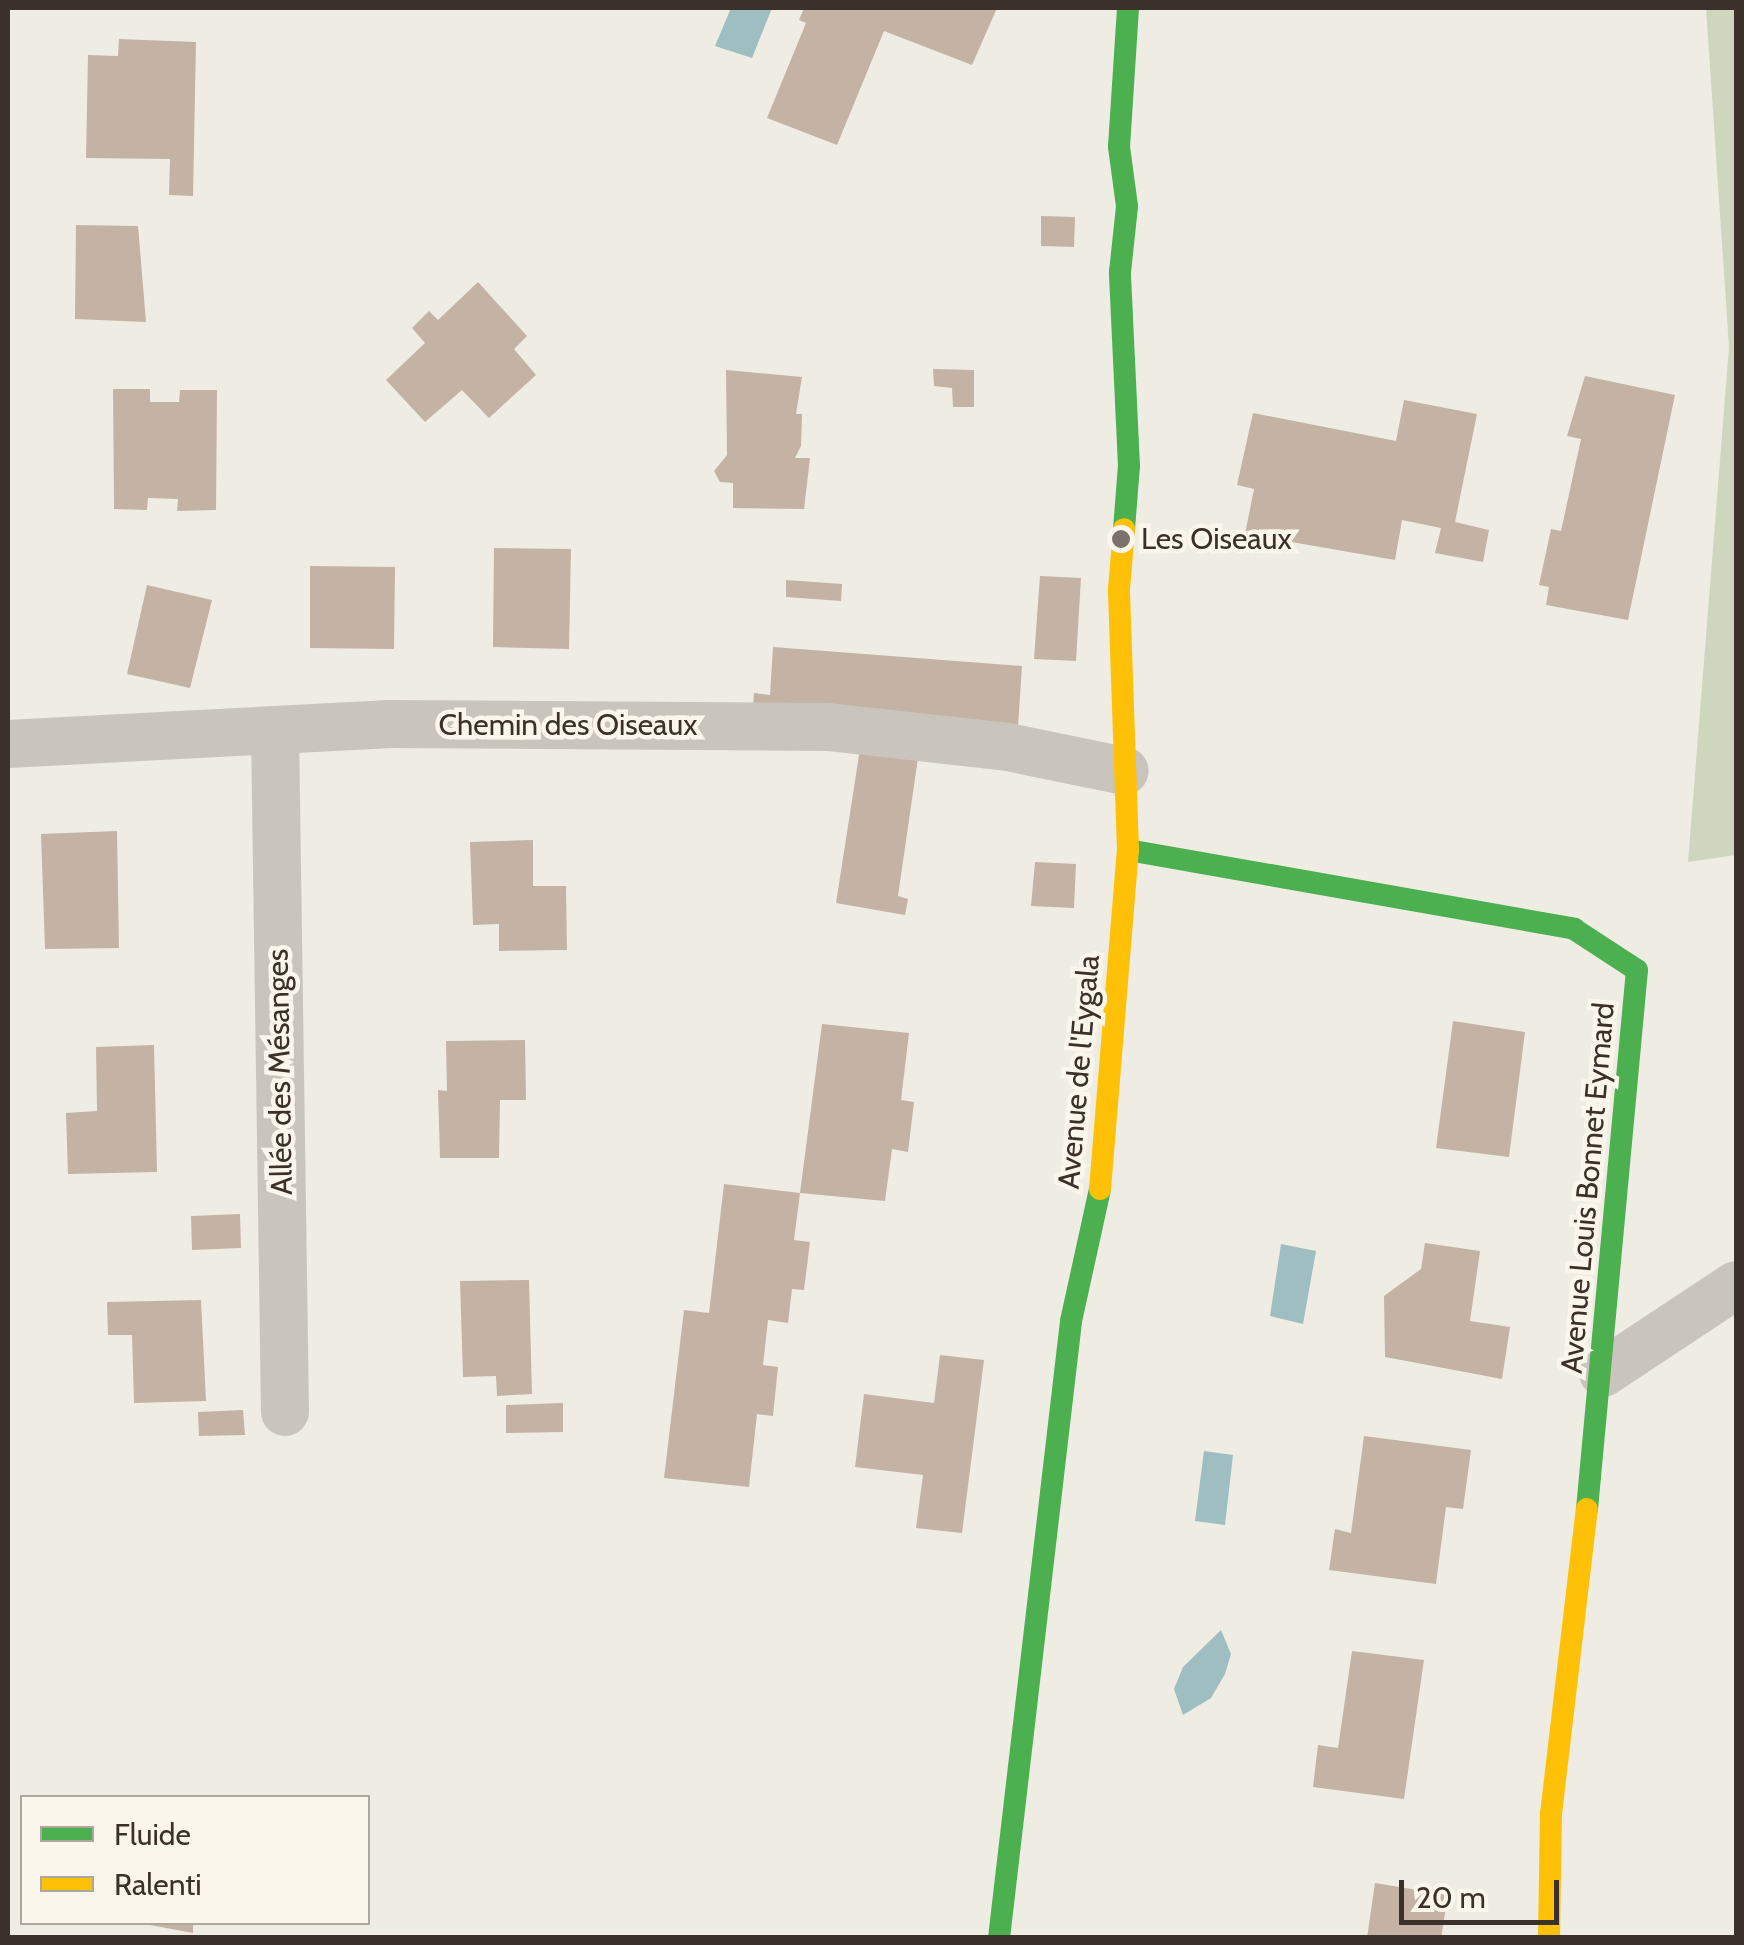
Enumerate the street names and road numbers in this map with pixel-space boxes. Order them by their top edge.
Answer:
street label: Chemin des Oiseaux [439,707,697,743]
street label: Allée des Mésanges [260,948,300,1196]
street label: Avenue de l'Eygala [1051,954,1107,1190]
street label: Avenue Louis Bonnet Eymard [1554,1001,1622,1375]

